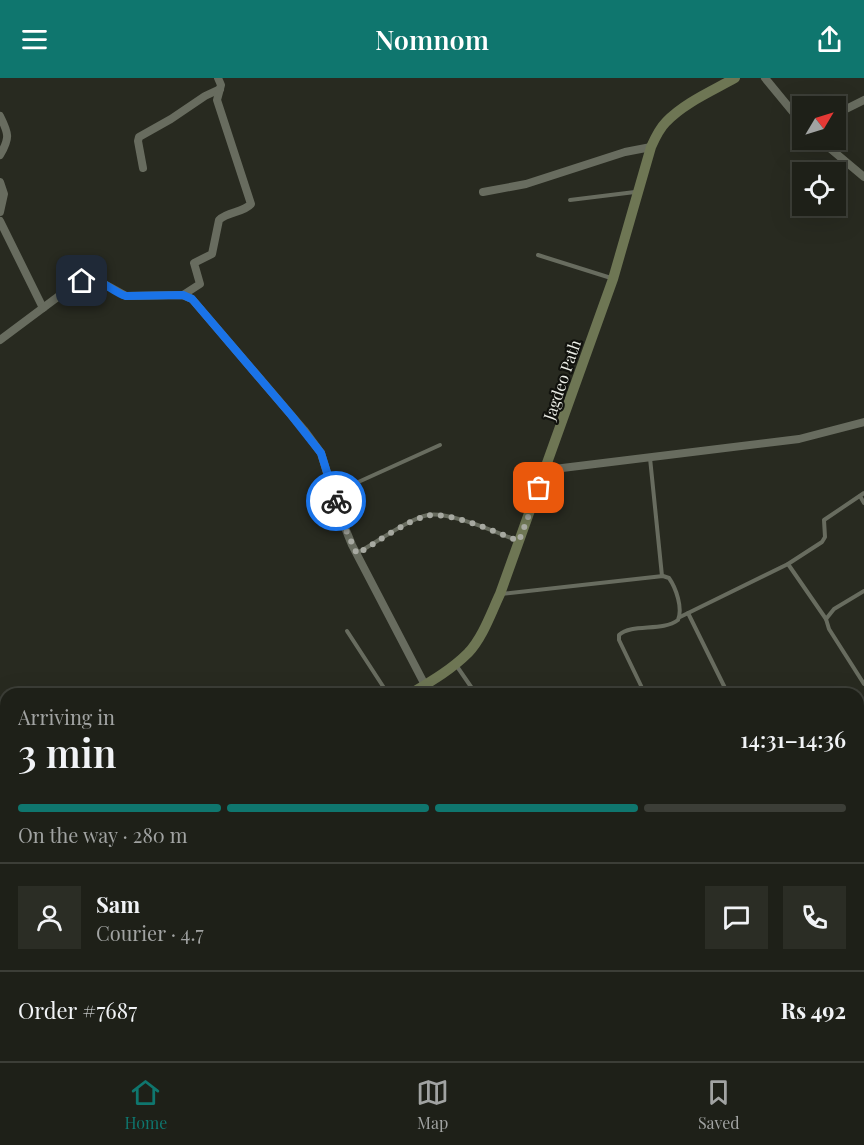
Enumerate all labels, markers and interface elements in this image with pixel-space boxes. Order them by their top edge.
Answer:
text: Nomnom [375,21,489,57]
icon: menu [18,23,51,56]
icon: share [813,23,846,56]
north arrow [792,96,846,150]
map controls [792,96,846,216]
button: locate [792,162,846,216]
pin [56,255,107,306]
icon: home [65,264,98,297]
street label: Jagdeo Path [538,336,585,424]
pin [513,462,564,513]
courier [306,471,366,531]
icon: bag [522,471,555,504]
icon: bike [320,485,353,518]
text: Arriving in [18,703,115,730]
text: 14:31–14:36 [740,724,846,754]
text: 3 min [18,726,116,778]
text: On the way · 280 m [18,821,188,848]
button: person [18,886,81,949]
button: chat [705,886,768,949]
button: phone [783,886,846,949]
text: Sam [96,889,140,919]
text: Courier · 4.7 [96,919,204,946]
text: Order #7687 [18,995,137,1025]
text: Rs 492 [781,995,846,1025]
tab: Home [124,1076,167,1133]
tab: Map [416,1076,449,1133]
tab: Saved [698,1076,740,1133]

